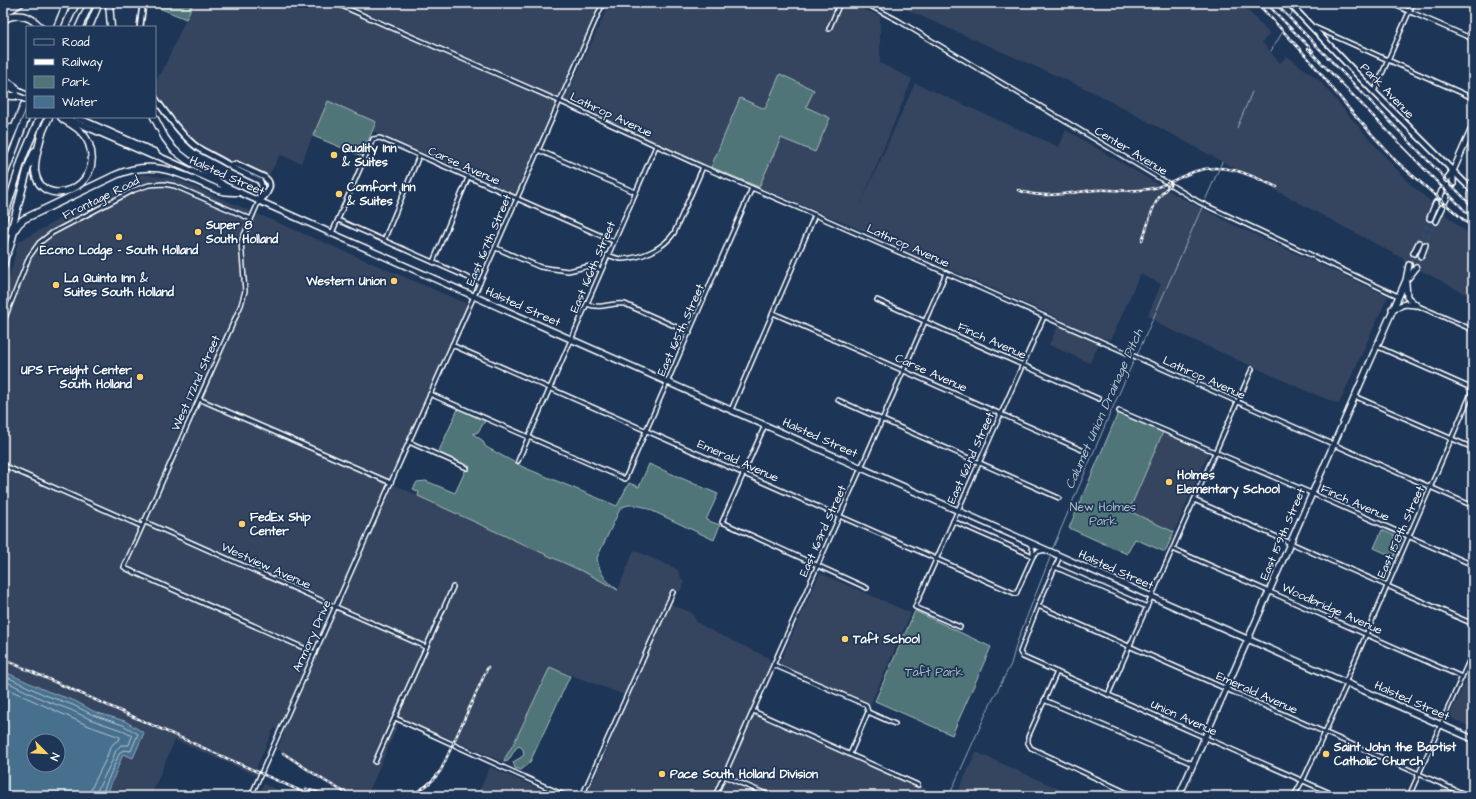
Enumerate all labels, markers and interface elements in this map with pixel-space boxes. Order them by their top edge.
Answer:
legend [26,26,156,118]
text: Road [62,34,90,51]
text: Railway [62,54,103,72]
street label: Park Avenue [1356,59,1418,123]
text: Park [62,74,90,91]
street label: Lathrop Avenue [567,88,655,142]
text: Water [62,94,98,111]
street label: Center Avenue [1091,122,1171,180]
place label: Quality Inn & Suites [341,140,397,171]
street label: Carse Avenue [425,142,503,190]
marker: Quality Inn & Suites [329,150,339,160]
street label: Halsted Street [187,152,267,200]
street label: Frontage Road [60,172,143,225]
place label: Comfort Inn & Suites [346,179,416,210]
marker: Comfort Inn & Suites [334,189,344,199]
street label: East 167th Street [462,191,516,288]
place label: Super 8 South Holland [205,217,279,248]
street label: East 166th Street [566,218,620,315]
street label: Lathrop Avenue [864,220,953,272]
marker: Super 8 South Holland [193,227,203,237]
marker: Econo Lodge - South Holland [114,232,124,242]
place label: Econo Lodge - South Holland [40,242,199,261]
place label: La Quinta Inn & Suites South Holland [63,270,175,301]
place label: Western Union [305,273,386,290]
marker: Western Union [389,276,399,286]
marker: La Quinta Inn & Suites South Holland [51,280,61,290]
street label: East 165th Street [653,281,709,379]
street label: Halsted Street [483,283,563,331]
street label: Finch Avenue [955,318,1029,364]
water label: Calumet Union Drainage Ditch [1061,326,1149,492]
street label: West 172nd Street [167,332,225,434]
street label: Carse Avenue [892,349,970,397]
street label: Lathrop Avenue [1160,352,1249,404]
place label: UPS Freight Center South Holland [20,362,133,393]
marker: UPS Freight Center South Holland [135,372,145,382]
street label: East 162nd Street [943,409,999,507]
street label: Halsted Street [780,414,860,462]
street label: Emerald Avenue [695,435,782,487]
place label: Holmes Elementary School [1177,467,1280,499]
marker: Holmes Elementary School [1164,477,1174,487]
street label: Finch Avenue [1318,480,1392,526]
street label: East 163rd Street [795,482,851,580]
street label: East 158th Street [1373,483,1429,581]
street label: East 159th Street [1256,485,1310,583]
park label: New Holmes Park [1070,499,1136,530]
place label: FedEx Ship Center [250,509,311,540]
marker: FedEx Ship Center [237,519,247,529]
street label: Westview Avenue [218,539,314,594]
street label: Halsted Street [1076,546,1156,594]
street label: Woodbridge Avenue [1278,579,1386,640]
street label: Armory Drive [289,597,337,675]
place label: Taft School [852,631,920,648]
marker: Taft School [840,634,850,644]
park label: Taft Park [905,664,964,681]
street label: Emerald Avenue [1214,667,1301,719]
street label: Halsted Street [1372,677,1452,725]
street label: Union Avenue [1148,696,1220,740]
north arrow [26,733,66,773]
place label: Saint John the Baptist Catholic Church [1333,739,1456,770]
marker: Saint John the Baptist Catholic Church [1321,749,1331,759]
text: N [46,751,63,763]
place label: Pace South Holland Division [670,766,818,783]
marker: Pace South Holland Division [657,769,667,779]

